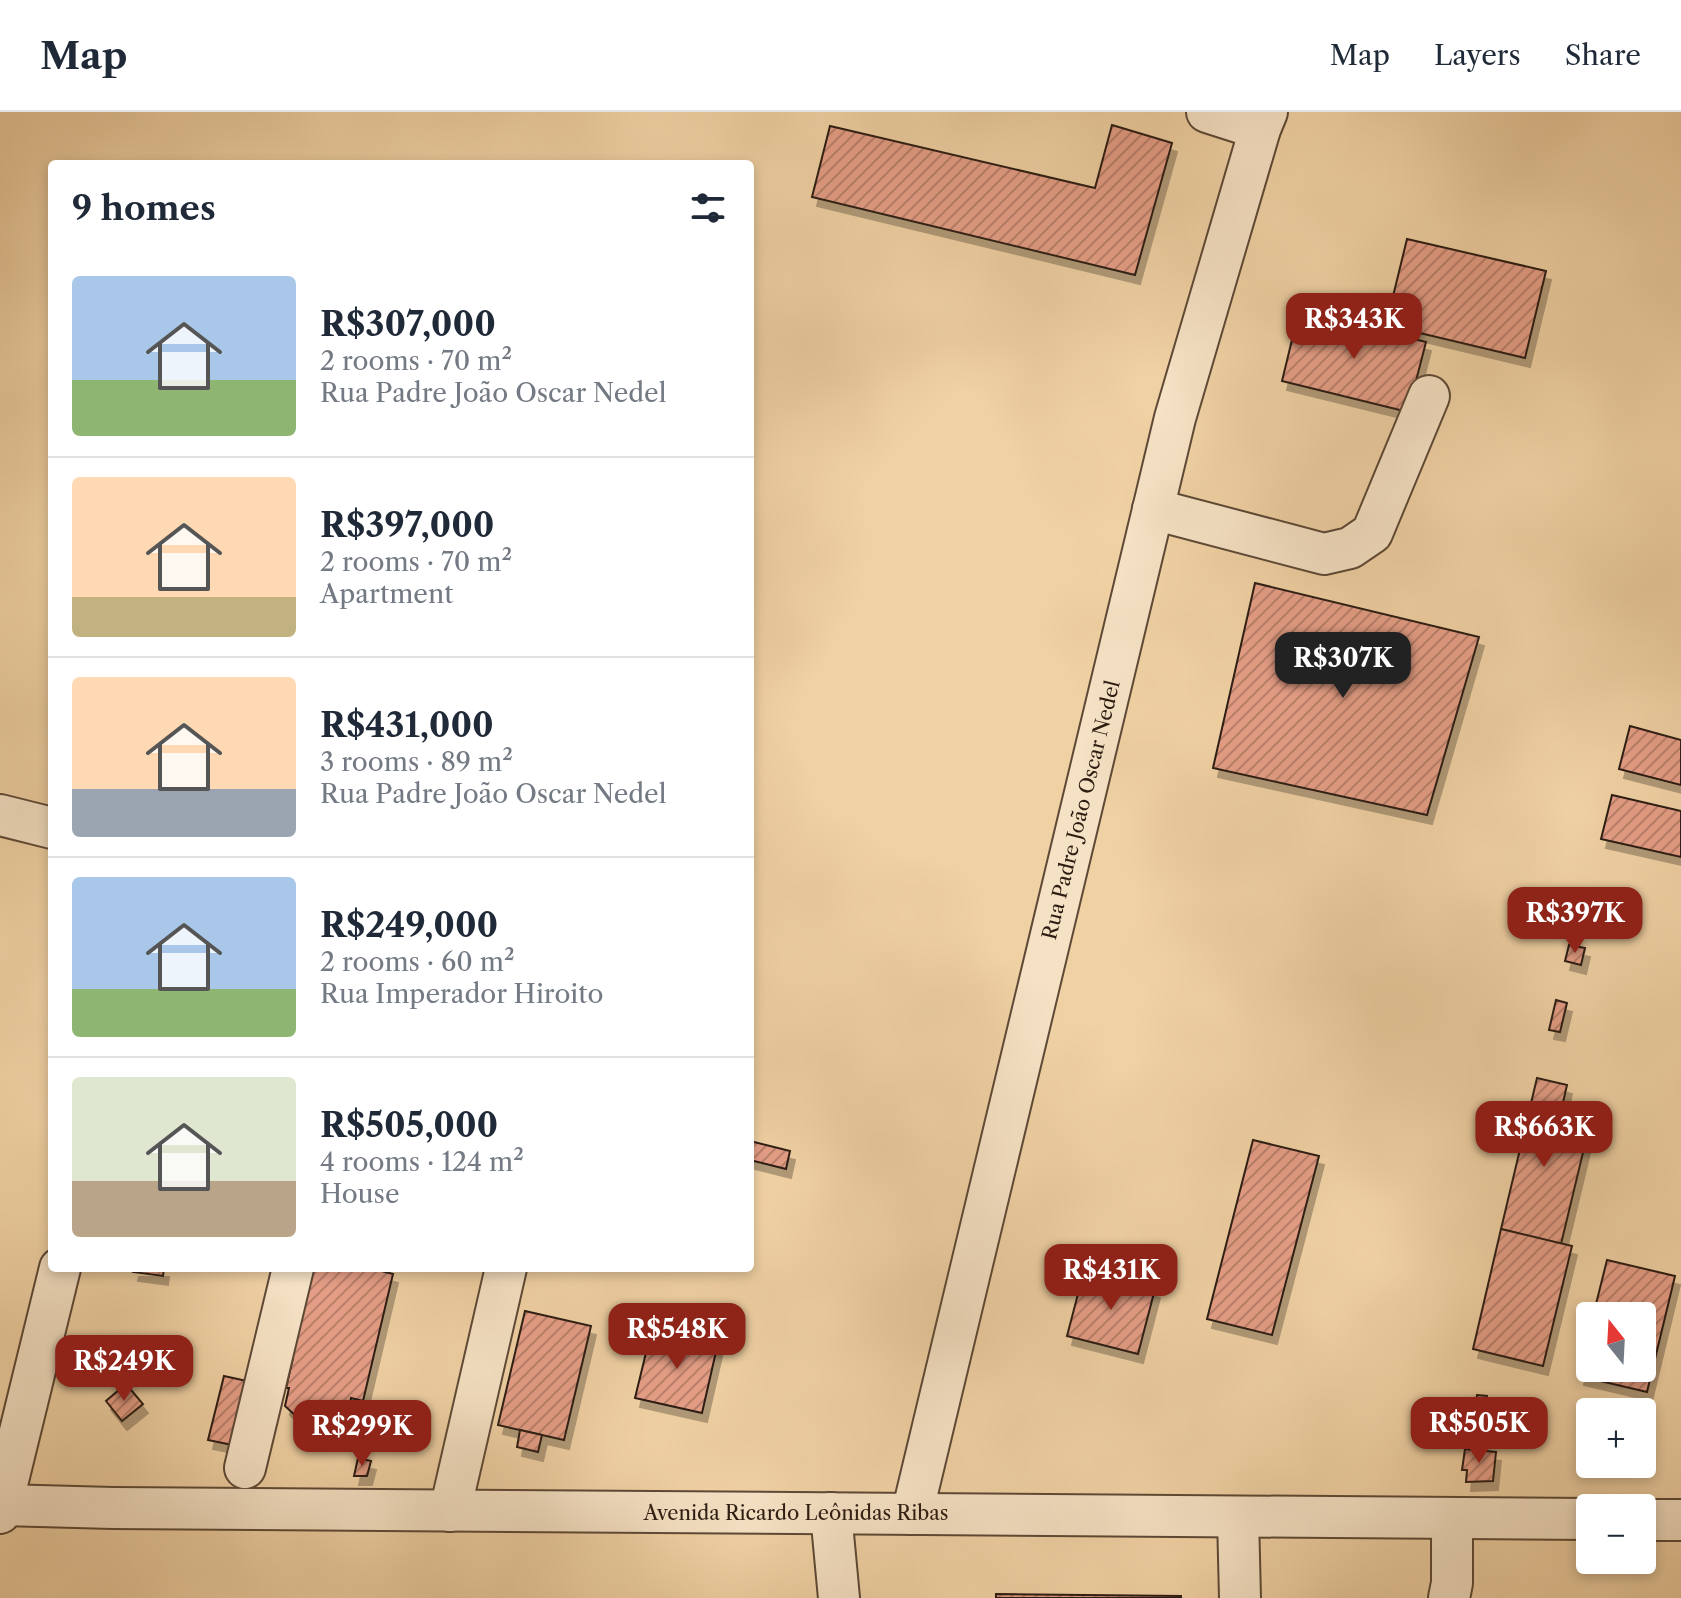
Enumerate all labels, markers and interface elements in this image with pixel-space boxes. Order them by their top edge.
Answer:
text: Map [40,32,128,79]
text: Map [1330,38,1390,72]
text: Layers [1434,38,1521,72]
text: Share [1565,38,1641,72]
icon: filters [686,186,730,230]
text: 9 homes [72,187,216,229]
pin: R$343K [1289,293,1419,361]
text: R$307,000 [320,303,496,345]
text: R$343K [1304,303,1404,335]
icon: home [136,308,232,404]
text: 2 rooms · 70 m² [320,345,512,377]
text: Rua Padre João Oscar Nedel [320,377,666,409]
text: R$397,000 [320,504,494,546]
icon: home [136,509,232,605]
text: 2 rooms · 70 m² [320,546,512,578]
text: Apartment [320,578,453,610]
pin: R$307K [1278,632,1408,700]
text: R$307K [1293,642,1393,674]
street label: Rua Padre João Oscar Nedel [1037,678,1125,942]
text: R$431,000 [320,704,494,746]
icon: home [136,709,232,805]
text: 3 rooms · 89 m² [320,746,513,778]
text: Rua Padre João Oscar Nedel [320,778,666,810]
pin: R$397K [1510,887,1640,955]
text: R$397K [1525,897,1625,929]
text: R$249,000 [320,904,498,946]
icon: home [136,909,232,1005]
text: 2 rooms · 60 m² [320,946,515,978]
text: Rua Imperador Hiroito [320,978,603,1010]
pin: R$663K [1479,1101,1609,1169]
text: R$505,000 [320,1104,498,1146]
icon: home [136,1109,232,1205]
text: R$663K [1493,1111,1595,1143]
text: 4 rooms · 124 m² [320,1146,524,1178]
text: House [320,1178,400,1210]
pin: R$431K [1046,1244,1176,1312]
text: R$431K [1062,1254,1160,1286]
north arrow [1576,1302,1656,1382]
map controls [1576,1302,1656,1574]
pin: R$548K [612,1303,742,1371]
text: R$548K [626,1313,728,1345]
pin: R$249K [59,1335,189,1403]
text: R$249K [73,1345,175,1377]
pin: R$505K [1414,1397,1544,1465]
button: + [1576,1398,1656,1478]
pin: R$299K [297,1400,427,1468]
text: R$505K [1429,1407,1529,1439]
text: R$299K [311,1410,413,1442]
button: − [1576,1494,1656,1574]
street label: Avenida Ricardo Leônidas Ribas [642,1501,949,1525]

